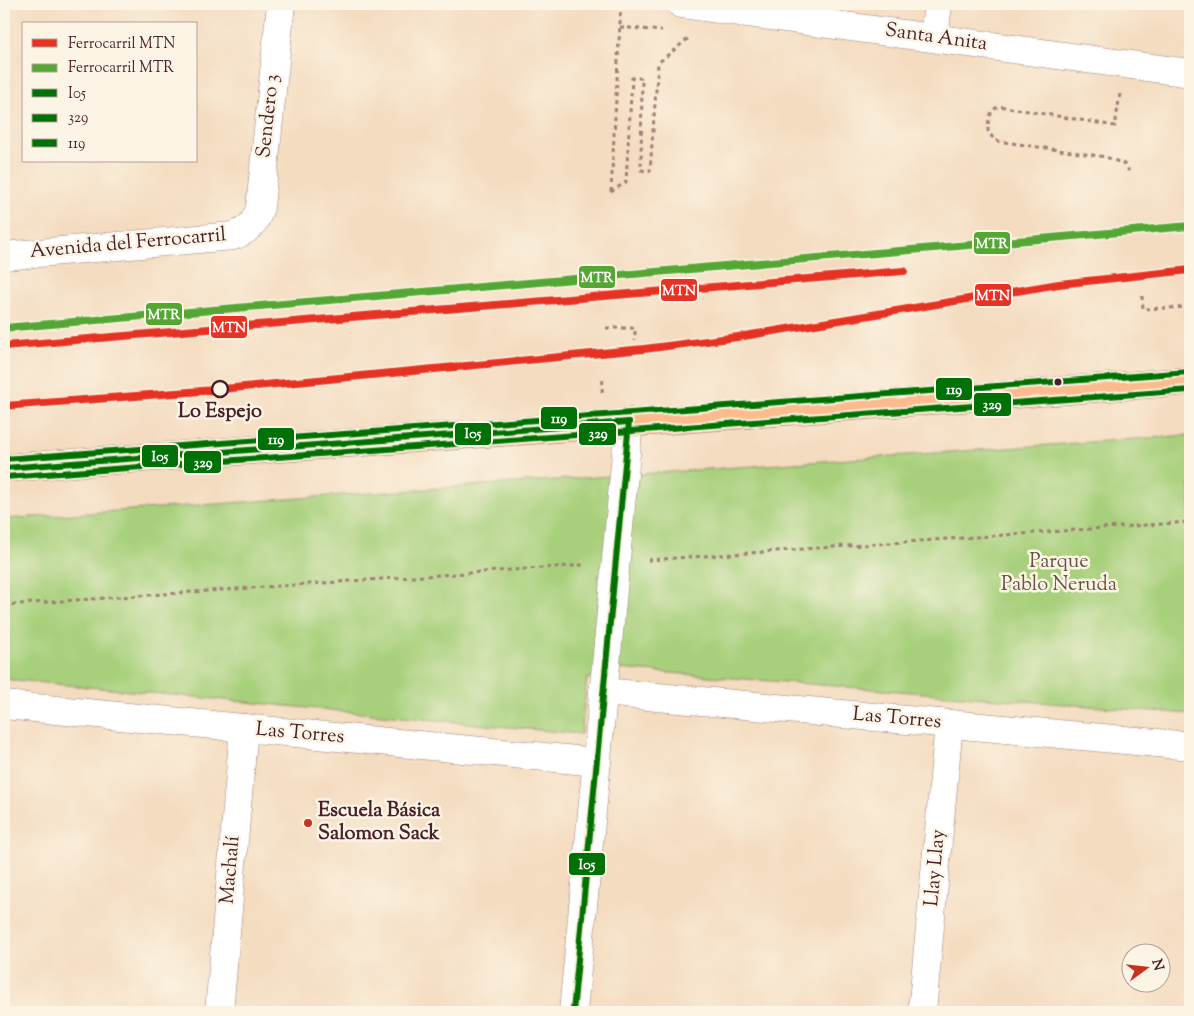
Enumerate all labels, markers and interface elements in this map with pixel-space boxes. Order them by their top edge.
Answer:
street label: Santa Anita [883,16,989,60]
legend [22,22,198,162]
text: Ferrocarril MTN [68,34,175,55]
text: Ferrocarril MTR [68,58,174,79]
street label: Sendero 3 [250,73,288,159]
text: I05 [68,84,86,105]
text: 329 [68,108,88,129]
text: 119 [68,134,85,155]
street label: Avenida del Ferrocarril [29,221,228,267]
line badge: MTR [973,231,1011,255]
text: MTR [976,235,1009,255]
line badge: MTR [578,265,616,289]
text: MTR [581,269,614,289]
line badge: MTN [660,278,698,302]
text: MTN [662,282,696,302]
line badge: MTN [974,283,1012,307]
text: MTN [976,287,1010,307]
line badge: MTR [145,302,183,326]
text: MTR [148,306,181,326]
line badge: MTN [210,315,248,339]
text: MTN [212,319,246,339]
line badge: 119 [935,377,973,401]
unlabelled marker [1053,377,1063,387]
marker: Lo Espejo [211,380,229,398]
text: 119 [946,381,962,401]
line badge: 329 [973,392,1012,417]
text: 329 [982,396,1002,416]
place label: Lo Espejo [178,398,262,427]
line badge: 119 [540,406,578,430]
text: 119 [551,410,567,430]
line badge: I05 [454,422,492,446]
line badge: 329 [578,422,617,446]
text: I05 [465,425,482,445]
text: 329 [588,425,608,445]
line badge: 119 [257,427,295,451]
text: 119 [268,431,284,451]
line badge: I05 [141,444,179,468]
text: I05 [152,448,169,468]
line badge: 329 [183,450,222,474]
text: 329 [193,454,213,474]
park label: Parque Pablo Neruda [1001,548,1117,600]
street label: Las Torres [851,701,943,737]
street label: Las Torres [254,716,346,752]
place label: Escuela Básica Salomon Sack [318,797,441,849]
marker: Escuela Básica Salomon Sack [302,817,314,829]
street label: Llay Llay [918,828,954,908]
street label: Machalí [214,834,248,905]
line badge: I05 [568,852,606,876]
text: I05 [579,856,596,876]
north arrow [1122,944,1172,994]
text: N [1146,957,1168,973]

